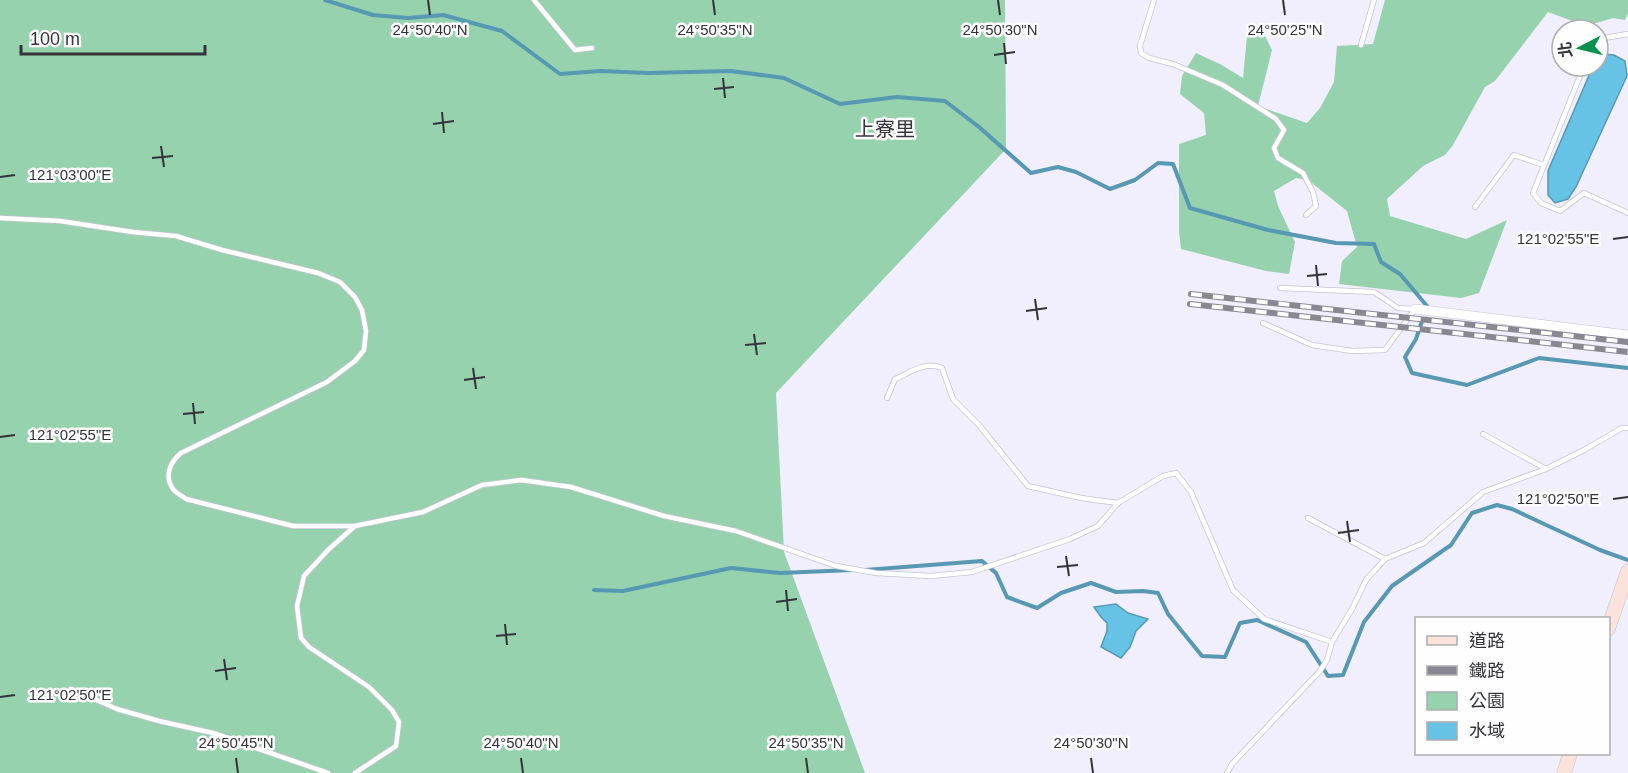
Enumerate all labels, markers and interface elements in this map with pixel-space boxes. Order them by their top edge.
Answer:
scale bar [21,18,206,56]
north arrow [1550,18,1610,78]
text: 24°50'40"N [392,21,468,38]
text: 24°50'35"N [677,21,753,38]
text: 24°50'30"N [962,21,1038,38]
text: 24°50'25"N [1247,21,1323,38]
text: 100 m [30,29,80,49]
text: 北 [1556,41,1575,59]
district label: 上寮里 [855,118,915,140]
text: 121°03'00"E [29,166,111,183]
text: 121°02'55"E [1517,230,1599,247]
text: 121°02'55"E [29,426,111,443]
text: 121°02'50"E [1517,490,1599,507]
legend [1415,617,1610,755]
text: 道路 [1469,631,1505,651]
text: 鐵路 [1469,661,1505,681]
text: 121°02'50"E [29,686,111,703]
text: 公園 [1469,691,1505,711]
text: 水域 [1469,721,1505,741]
text: 24°50'45"N [198,734,274,751]
text: 24°50'40"N [483,734,559,751]
text: 24°50'35"N [768,734,844,751]
text: 24°50'30"N [1053,734,1129,751]

